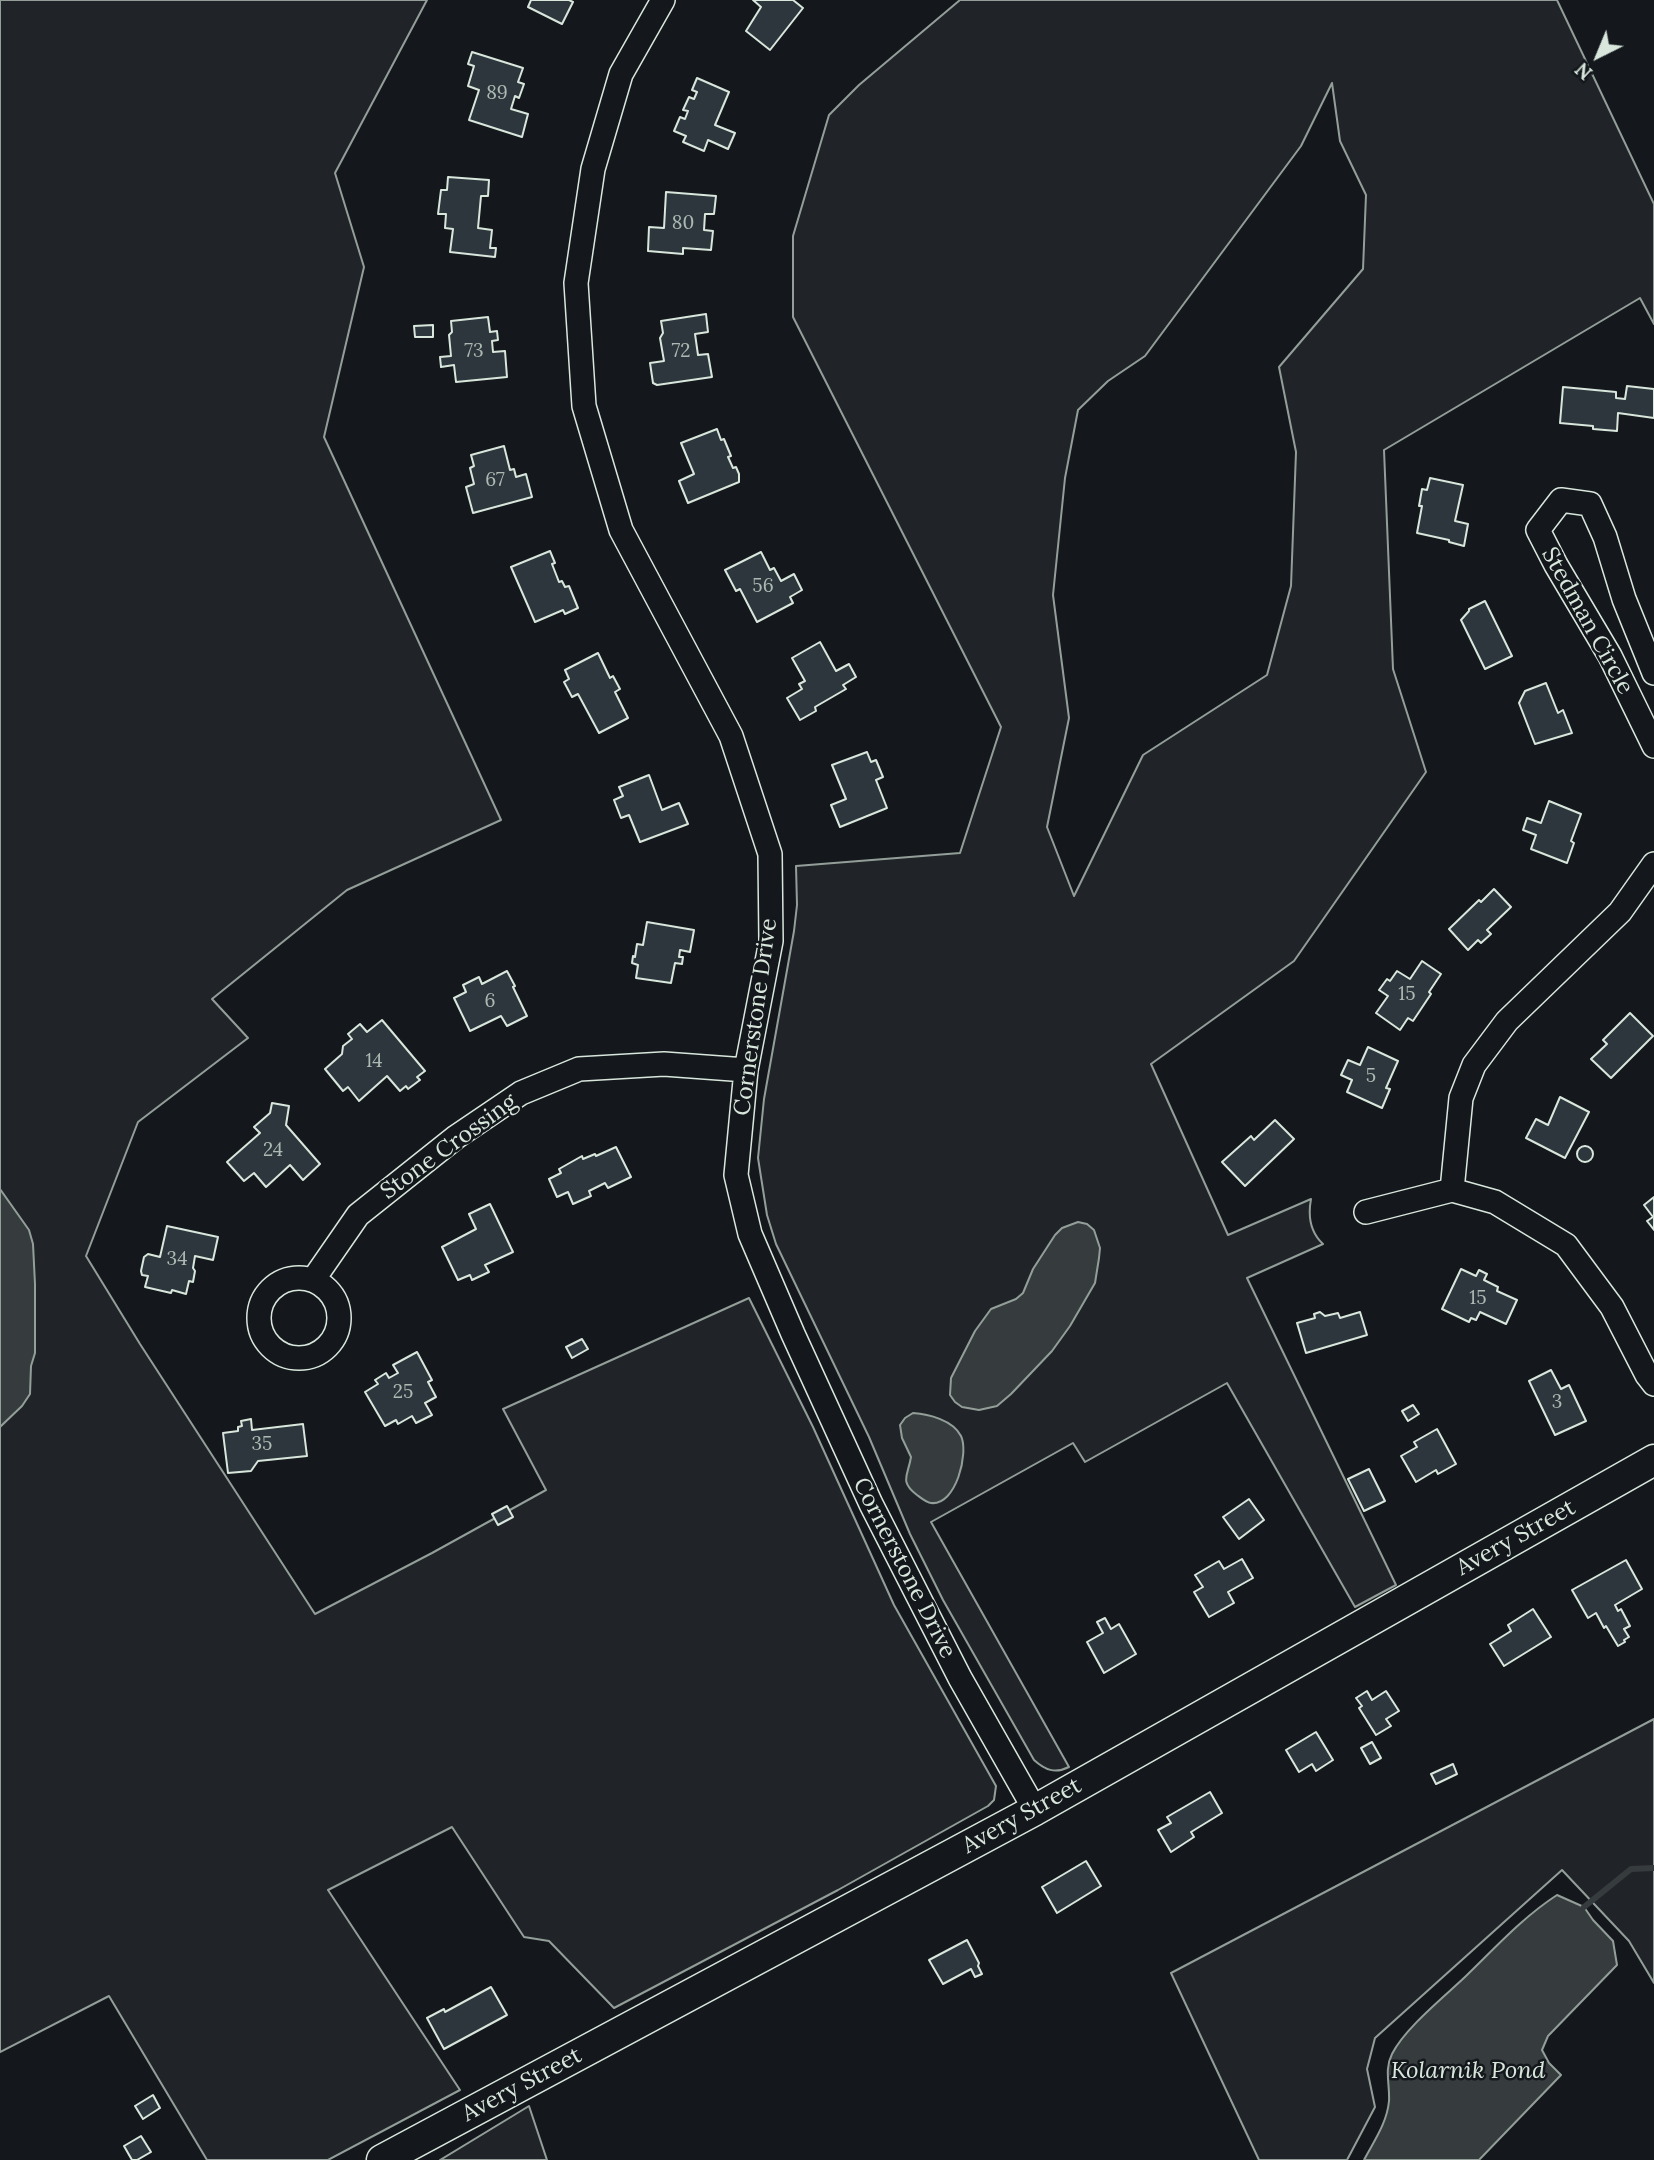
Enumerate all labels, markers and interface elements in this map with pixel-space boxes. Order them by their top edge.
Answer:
north arrow [1563,21,1633,91]
text: N [1570,58,1597,85]
house number: 89 [486,83,508,105]
house number: 80 [672,213,694,235]
house number: 73 [464,341,484,363]
house number: 72 [672,341,690,363]
house number: 67 [485,470,505,492]
street label: Stedman Circle [1535,543,1639,699]
house number: 56 [752,576,774,598]
street label: Cornerstone Drive [728,917,784,1117]
house number: 15 [1398,984,1416,1006]
house number: 6 [485,991,495,1013]
house number: 14 [365,1051,383,1073]
house number: 5 [1366,1066,1376,1088]
street label: Stone Crossing [376,1088,522,1206]
house number: 24 [263,1140,283,1162]
house number: 34 [167,1249,187,1271]
house number: 15 [1469,1288,1487,1310]
house number: 25 [393,1382,413,1404]
house number: 3 [1552,1392,1562,1414]
house number: 35 [252,1434,272,1456]
street label: Cornerstone Drive [847,1473,961,1663]
street label: Avery Street [1452,1494,1580,1582]
street label: Avery Street [958,1772,1086,1860]
street label: Avery Street [457,2042,587,2128]
water label: Kolarnik Pond [1391,2057,1545,2085]

